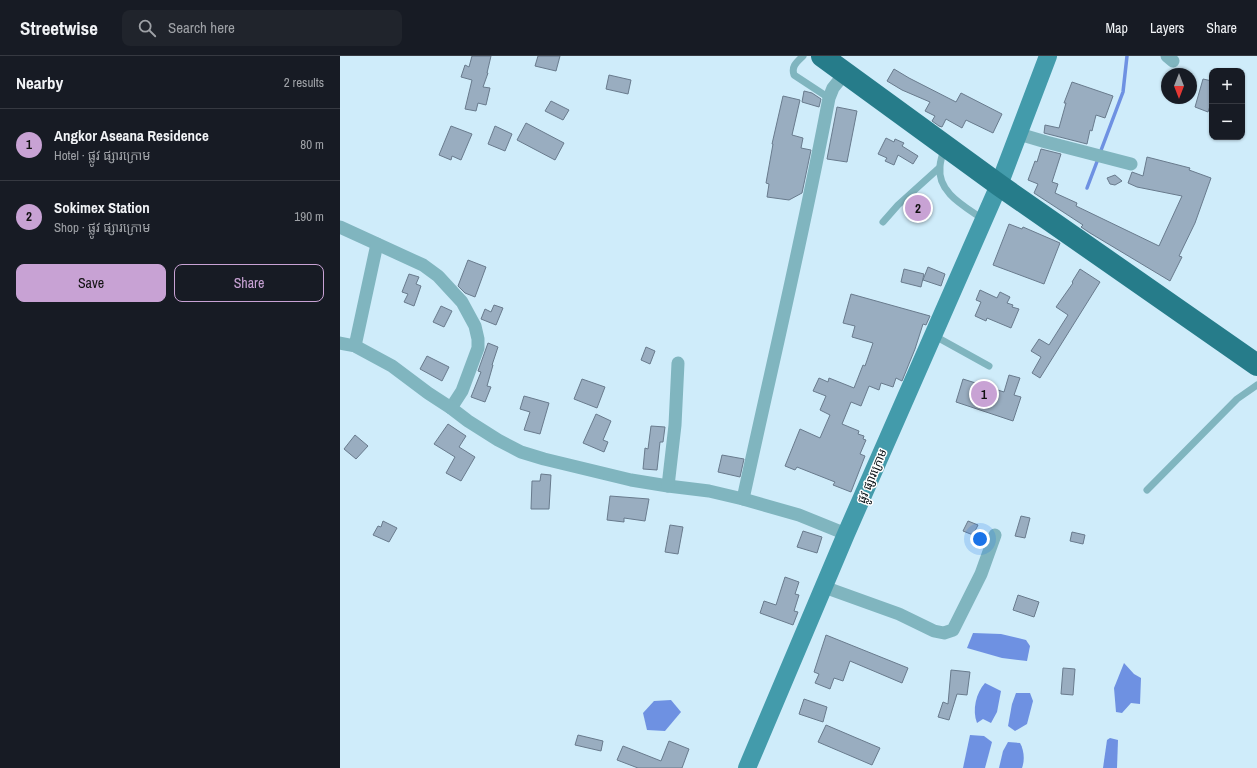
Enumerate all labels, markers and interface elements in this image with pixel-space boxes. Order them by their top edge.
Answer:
search box [122,10,402,46]
text: Streetwise [20,15,98,41]
icon: search [136,17,158,39]
text: Search here [168,17,235,38]
text: Map [1106,19,1128,37]
text: Layers [1150,19,1184,37]
text: Share [1206,19,1237,37]
north arrow [1161,68,1197,104]
map controls [1209,68,1245,140]
button: + [1209,68,1245,104]
text: Nearby [16,71,63,94]
text: 2 results [284,74,324,91]
button: − [1209,104,1245,140]
text: Angkor Aseana Residence [54,125,209,146]
text: 1 [26,136,32,153]
text: 80 m [300,136,324,153]
text: Hotel · ផ្លូវ ផ្សារក្រោម [54,147,151,164]
pin: 2 [905,193,931,223]
text: Sokimex Station [54,197,150,218]
text: 2 [26,208,32,225]
text: 190 m [294,208,324,225]
text: Shop · ផ្លូវ ផ្សារក្រោម [54,219,151,236]
button: Save [16,264,166,302]
button: Share [174,264,324,302]
pin: 1 [971,379,997,409]
street label: ផ្លូវ ផ្សារក្រោម [853,446,893,507]
your location [970,529,990,549]

